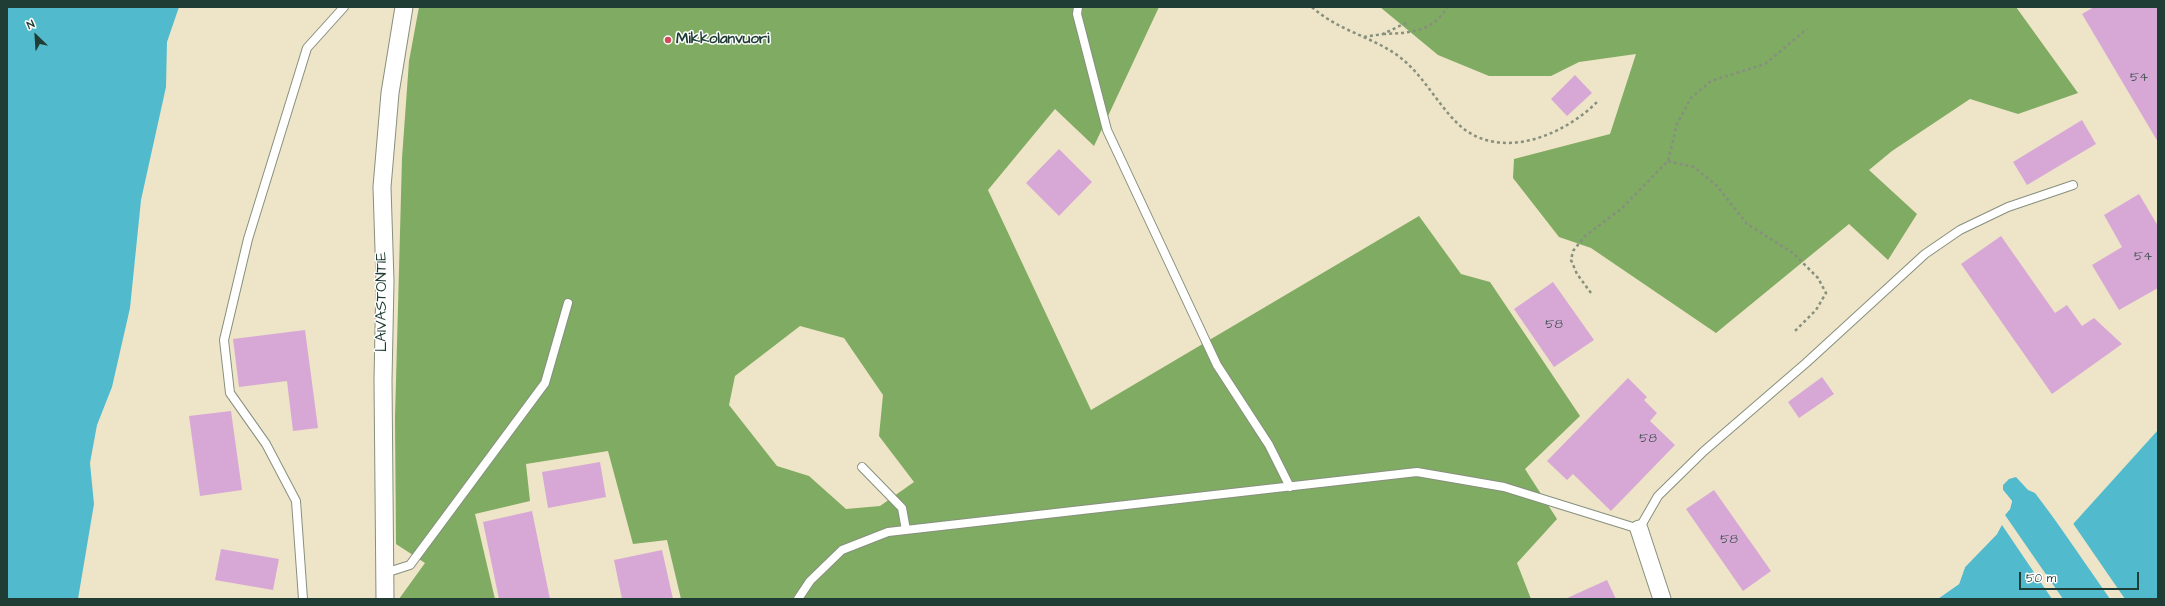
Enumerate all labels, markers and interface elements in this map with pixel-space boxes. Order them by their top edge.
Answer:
north arrow [16,16,56,56]
text: N [24,16,37,33]
place label: Mikkolanvuori [676,31,769,49]
marker: Mikkolanvuori [663,35,673,45]
house number: 54 [2130,70,2148,86]
house number: 54 [2134,249,2152,265]
street label: LAIVASTONTIE [374,252,392,352]
house number: 58 [1545,317,1563,333]
house number: 58 [1639,431,1657,447]
house number: 58 [1720,532,1738,548]
scale bar [2021,564,2141,590]
text: 50 m [2026,570,2056,587]

